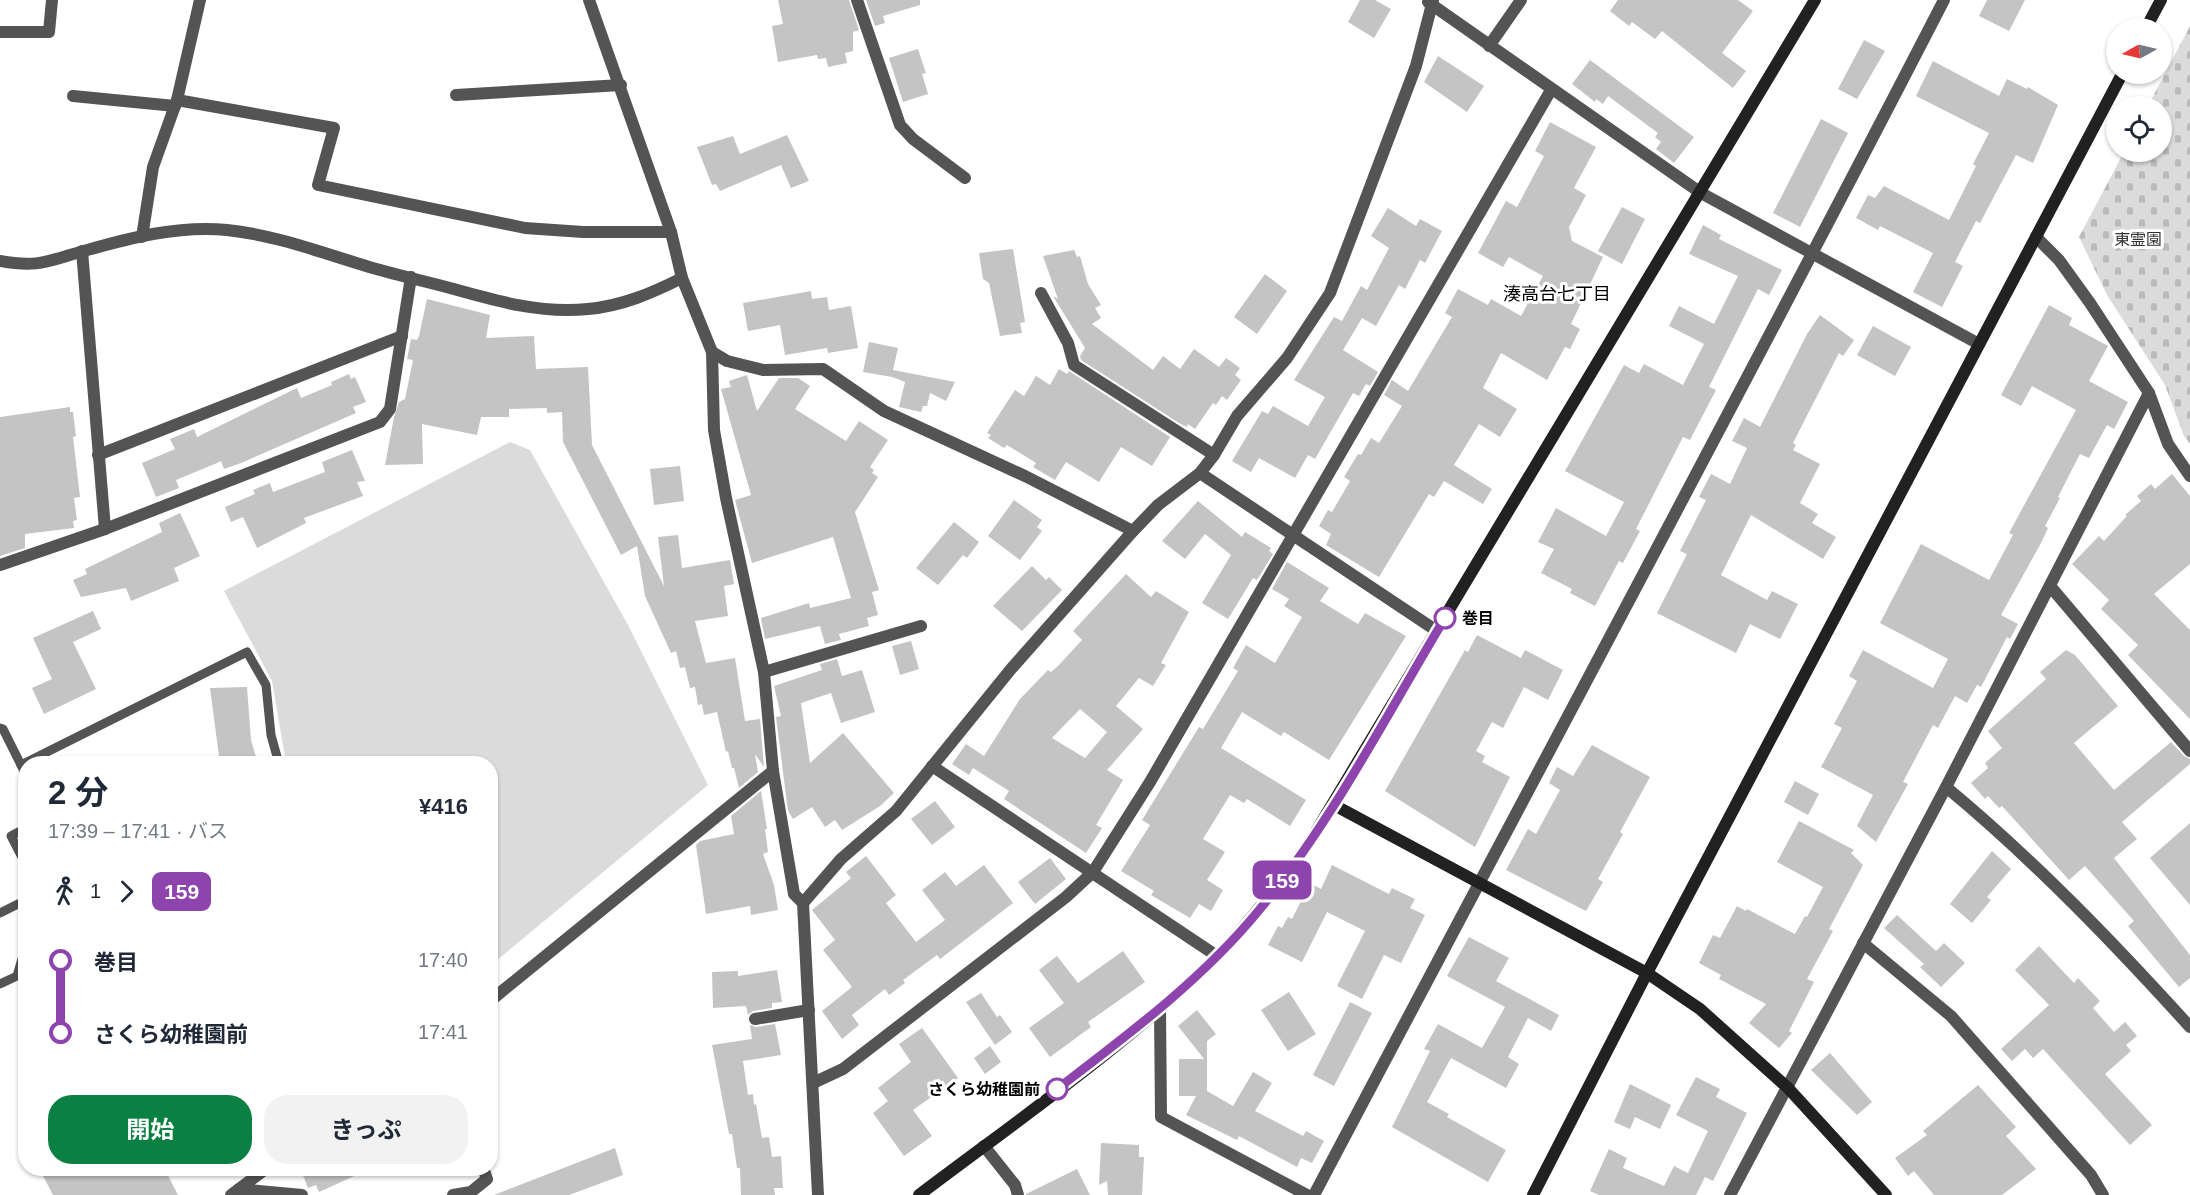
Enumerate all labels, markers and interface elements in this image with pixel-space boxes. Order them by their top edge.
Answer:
north arrow [2106,18,2172,84]
map controls [2106,18,2172,162]
button: locate [2106,96,2172,162]
park label: 東霊園 [2114,231,2162,248]
district label: 湊高台七丁目 [1503,284,1611,304]
marker: 巻目 [1434,607,1456,629]
place label: 巻目 [1462,610,1494,627]
text: 2 分 [48,774,109,811]
text: ¥416 [419,794,468,819]
text: 17:39 – 17:41 · バス [48,820,228,842]
line badge: 159 [1248,860,1316,900]
text: 159 [1264,869,1300,892]
icon: walk [48,875,81,908]
icon: forward [110,875,143,908]
text: 1 [90,880,101,902]
text: 159 [164,880,199,903]
text: 17:40 [418,949,468,971]
text: 巻目 [94,950,138,975]
text: 17:41 [418,1021,468,1043]
text: さくら幼稚園前 [94,1022,248,1047]
marker: さくら幼稚園前 [1046,1078,1068,1100]
place label: さくら幼稚園前 [928,1081,1040,1098]
button: 開始 [48,1095,252,1164]
button: きっぷ [264,1095,468,1164]

